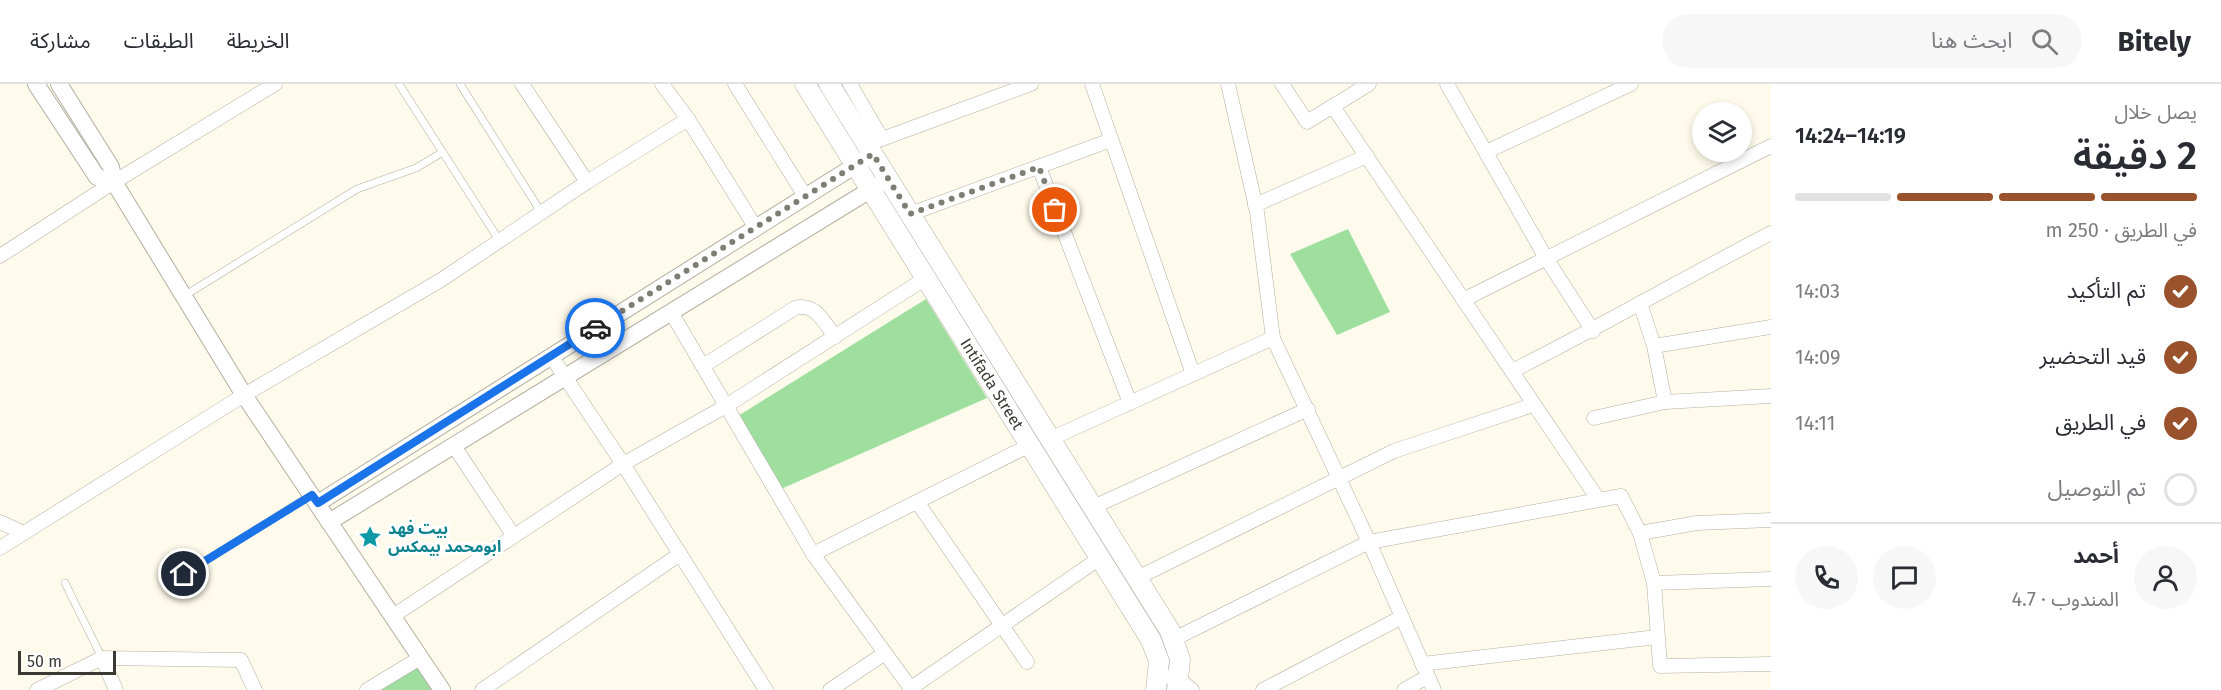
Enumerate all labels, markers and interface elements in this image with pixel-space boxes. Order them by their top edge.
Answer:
search box [1662,14,2082,68]
icon: search [2028,25,2061,58]
text: Bitely [2118,25,2191,58]
text: ابحث هنا [1931,27,2013,54]
text: مشاركة [30,28,91,54]
text: الطبقات [124,28,194,54]
text: الخريطة [227,28,290,54]
text: يصل خلال [2114,100,2197,124]
map controls [1692,102,1752,162]
button: layers [1692,102,1752,162]
text: 14:19–14:24 [1795,122,1906,149]
text: 2 دقيقة [2073,133,2197,179]
pin [1029,184,1080,235]
icon: bag [1038,193,1071,226]
text: في الطريق · 250 m [2045,218,2197,242]
icon: check [2164,275,2197,308]
text: تم التأكيد [2067,277,2146,304]
text: 14:03 [1795,279,1840,303]
courier [565,298,625,358]
icon: car [579,312,612,345]
street label: Intifada Street [956,335,1028,433]
icon: check [2164,341,2197,374]
text: قيد التحضير [2039,343,2146,370]
text: 14:09 [1795,345,1841,369]
icon: check [2164,407,2197,440]
text: في الطريق [2055,409,2146,436]
text: 14:11 [1795,411,1835,435]
text: تم التوصيل [2048,475,2146,502]
place label: بيت فهد ابومحمد بيمكس [388,519,501,556]
place icon: بيت فهد ابومحمد بيمكس [357,524,383,550]
text: أحمد [2073,542,2119,569]
button: phone [1795,546,1858,609]
button: chat [1873,546,1936,609]
button: person [2134,546,2197,609]
pin [158,548,209,599]
icon: home [167,557,200,590]
text: المندوب · 4.7 [2011,587,2119,611]
scale bar [18,648,116,676]
text: 50 m [27,652,62,671]

